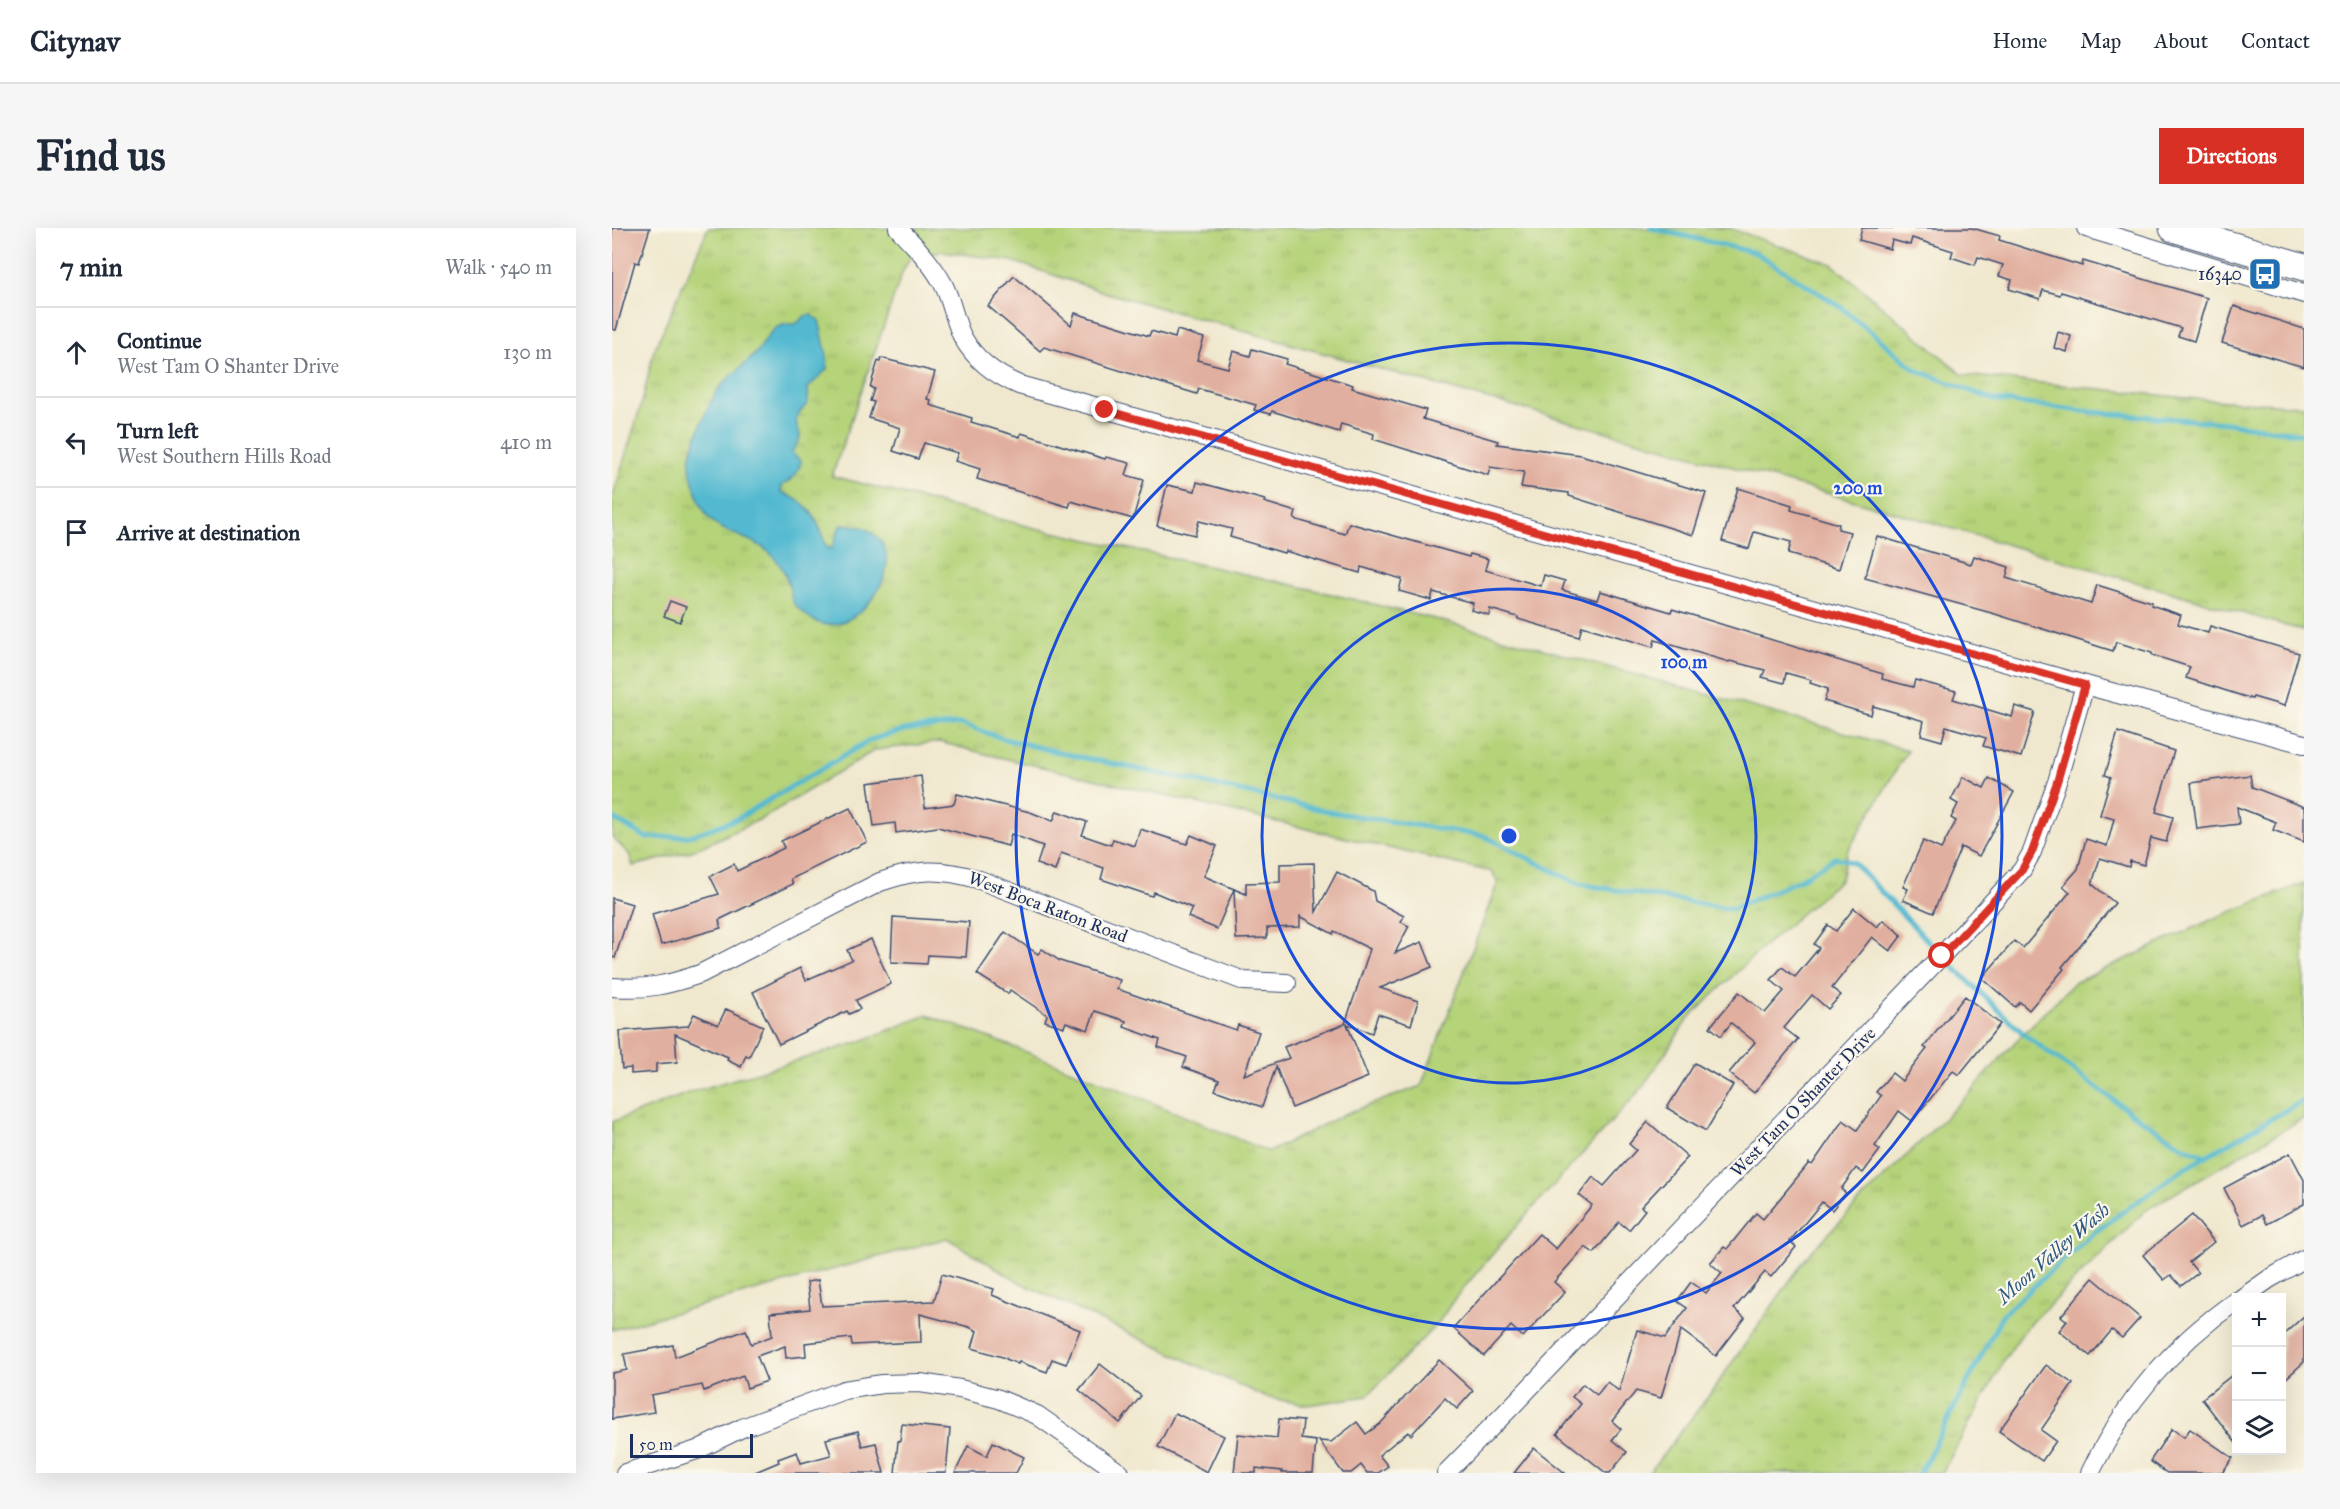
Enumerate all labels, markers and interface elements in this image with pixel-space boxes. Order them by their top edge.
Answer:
text: Citynav [30,24,120,59]
text: Home [1992,28,2047,54]
text: Map [2080,28,2121,54]
text: About [2154,28,2208,54]
text: Contact [2241,28,2310,54]
button: Directions [2159,128,2304,184]
text: Find us [36,130,166,182]
text: 7 min [60,251,123,283]
text: Walk · 540 m [445,255,552,279]
bus stop icon: 16340 [2247,256,2283,292]
place label: 16340 [2198,263,2242,285]
text: Continue [117,327,202,354]
icon: ahead [60,336,93,369]
text: 130 m [503,340,552,364]
text: West Tam O Shanter Drive [117,354,339,378]
route end [1091,396,1117,422]
text: Turn left [117,417,199,444]
icon: left [60,426,93,459]
text: 410 m [500,430,552,454]
text: West Southern Hills Road [117,444,332,468]
text: 200 m [1834,477,1883,499]
icon: arrive [60,516,93,549]
text: Arrive at destination [117,519,300,546]
text: 100 m [1661,651,1708,673]
centre of rings [1499,826,1519,846]
street label: West Boca Raton Road [965,867,1131,947]
route start [1928,942,1954,968]
street label: West Tam O Shanter Drive [1726,1022,1880,1182]
water label: Moon Valley Wash [1990,1197,2115,1310]
map controls [2232,1293,2286,1455]
button: + [2232,1293,2286,1347]
button: − [2232,1347,2286,1401]
button: layers [2232,1401,2286,1455]
scale bar [630,1431,753,1458]
text: 50 m [639,1435,673,1454]

